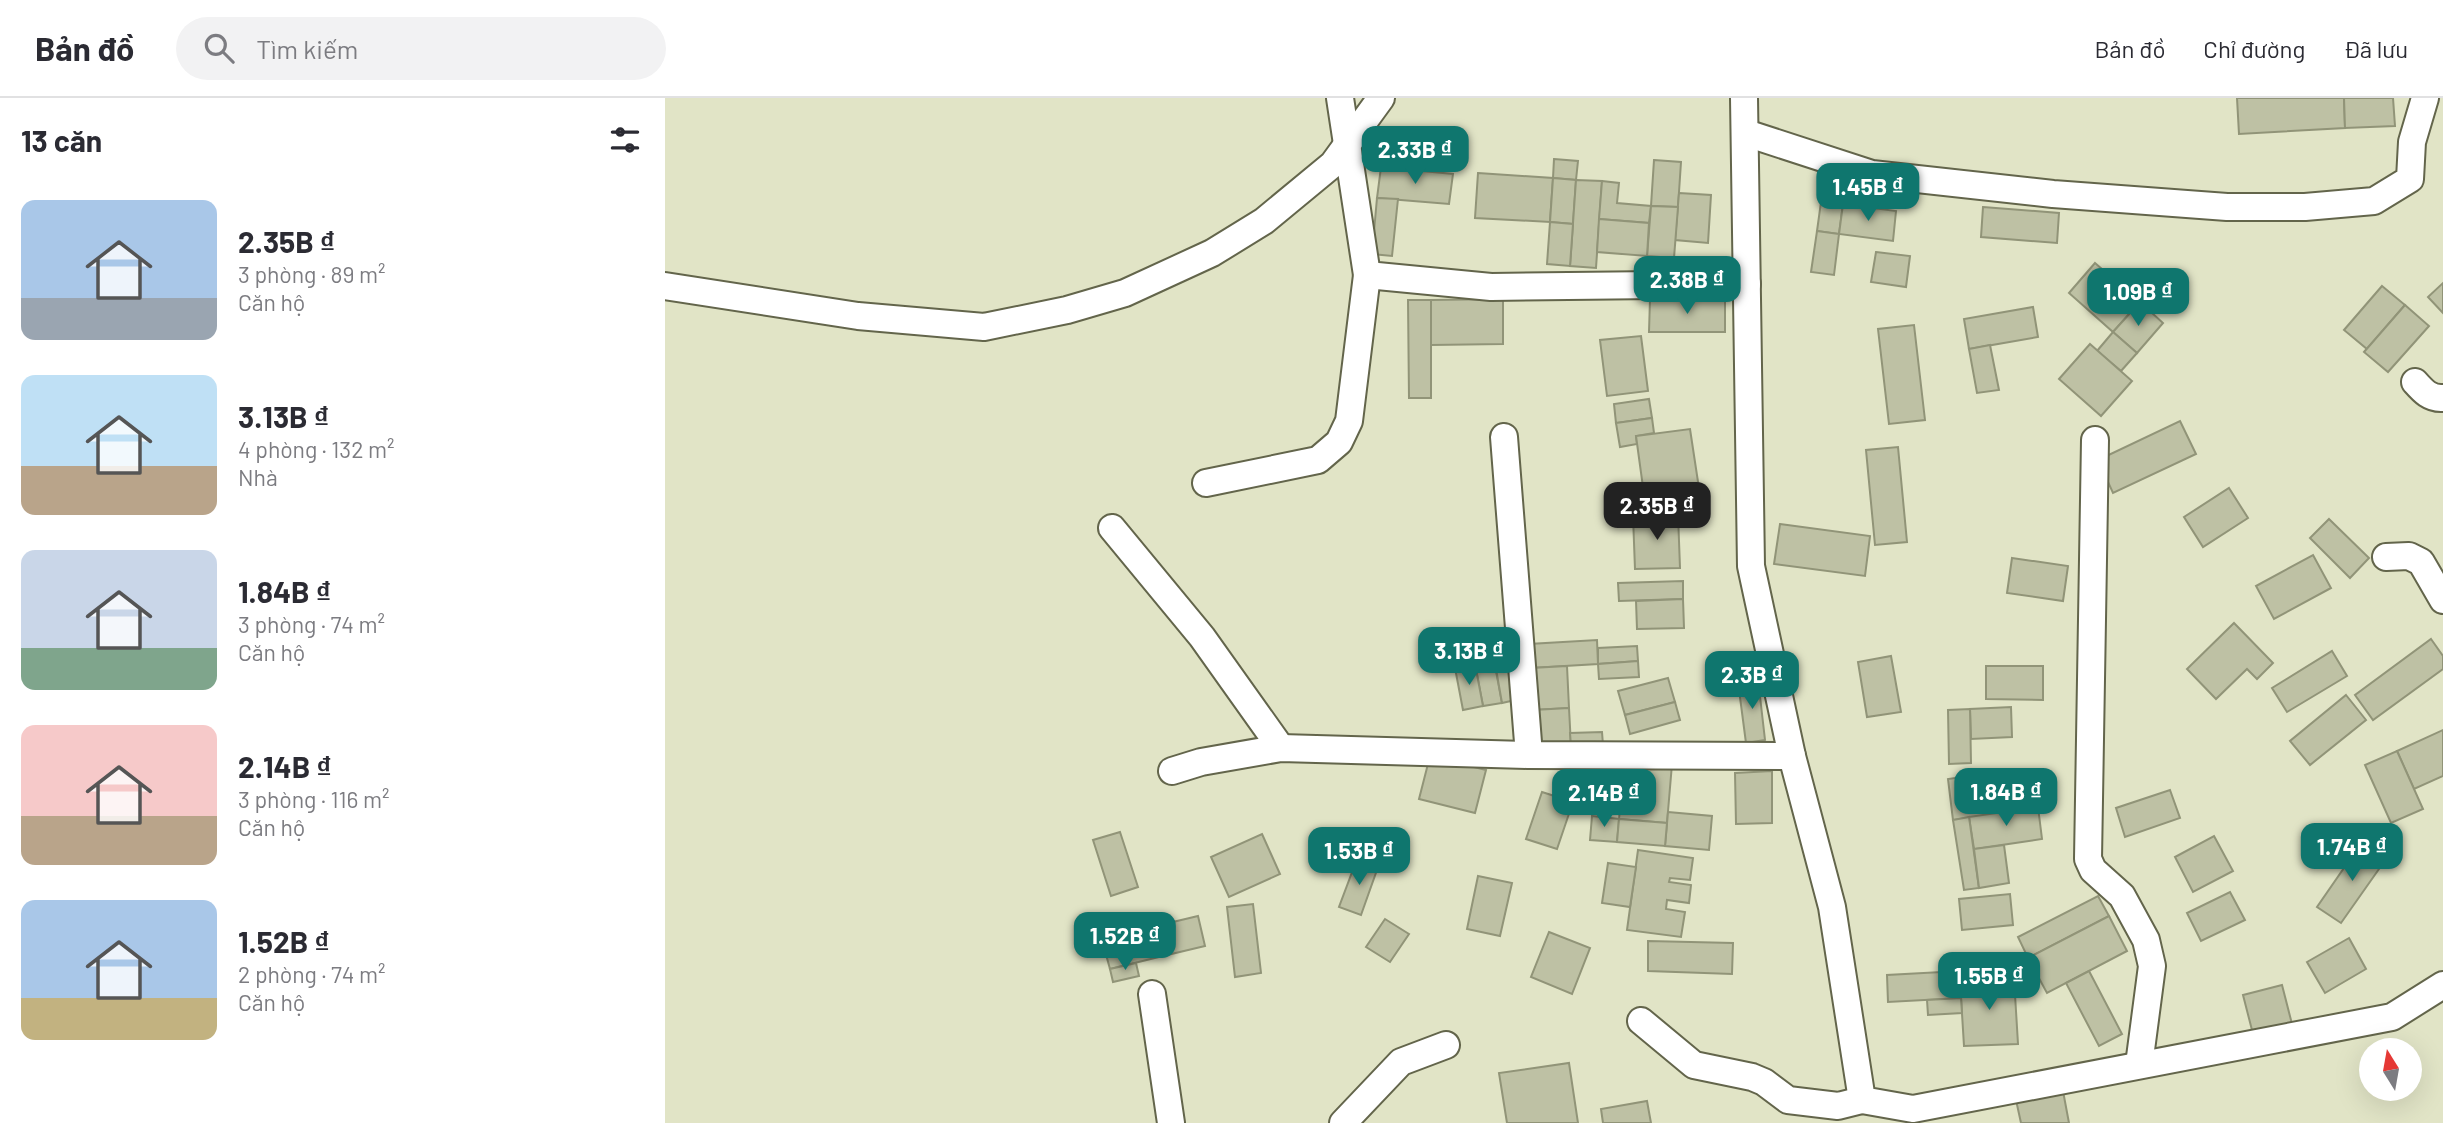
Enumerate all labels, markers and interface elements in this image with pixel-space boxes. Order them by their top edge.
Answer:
search box [176,17,666,80]
text: Bản đồ [35,28,134,68]
icon: search [200,29,238,67]
text: Tìm kiếm [256,33,358,64]
text: Bản đồ [2094,34,2165,63]
text: Chỉ đường [2203,34,2305,63]
text: Đã lưu [2343,34,2408,63]
icon: filters [606,121,644,159]
text: 13 căn [21,122,102,158]
pin: 2.33B ₫ [1350,126,1480,186]
text: 2.33B ₫ [1378,135,1452,163]
pin: 1.45B ₫ [1803,164,1933,223]
text: 1.45B ₫ [1832,172,1904,200]
text: 2.35B ₫ [238,223,335,259]
icon: home [77,228,161,312]
pin: 2.38B ₫ [1622,256,1752,316]
text: 3 phòng · 89 m² [238,260,386,288]
text: 2.38B ₫ [1650,265,1724,293]
pin: 1.09B ₫ [2073,268,2203,328]
text: 1.09B ₫ [2103,277,2173,305]
text: Căn hộ [238,288,305,316]
text: 3.13B ₫ [238,398,329,434]
icon: home [77,403,161,487]
text: 4 phòng · 132 m² [238,435,395,463]
text: Nhà [238,463,278,491]
pin: 2.35B ₫ [1592,482,1722,542]
text: 2.35B ₫ [1620,491,1694,519]
text: 1.84B ₫ [238,573,331,609]
icon: home [77,578,161,662]
text: 3 phòng · 74 m² [238,610,385,638]
pin: 3.13B ₫ [1404,628,1534,687]
text: 3.13B ₫ [1434,636,1504,664]
text: Căn hộ [238,638,305,666]
pin: 2.3B ₫ [1695,652,1809,711]
text: 2.3B ₫ [1721,660,1783,688]
text: 2.14B ₫ [238,748,332,784]
icon: home [77,753,161,837]
pin: 1.84B ₫ [1941,768,2071,828]
pin: 2.14B ₫ [1539,770,1669,829]
text: 1.84B ₫ [1970,777,2042,805]
text: 2.14B ₫ [1568,778,1640,806]
text: 3 phòng · 116 m² [238,785,390,813]
text: Căn hộ [238,813,305,841]
pin: 1.74B ₫ [2287,824,2417,883]
pin: 1.53B ₫ [1294,828,1424,887]
text: 1.74B ₫ [2317,832,2387,860]
text: 1.53B ₫ [1324,836,1394,864]
pin: 1.52B ₫ [1060,912,1190,972]
text: 1.52B ₫ [1090,921,1160,949]
text: 1.52B ₫ [238,923,330,959]
icon: home [77,928,161,1012]
pin: 1.55B ₫ [1924,953,2054,1012]
text: 2 phòng · 74 m² [238,960,386,988]
text: 1.55B ₫ [1954,961,2024,989]
text: Căn hộ [238,988,305,1016]
north arrow [2359,1038,2422,1101]
map controls [2359,1038,2422,1101]

